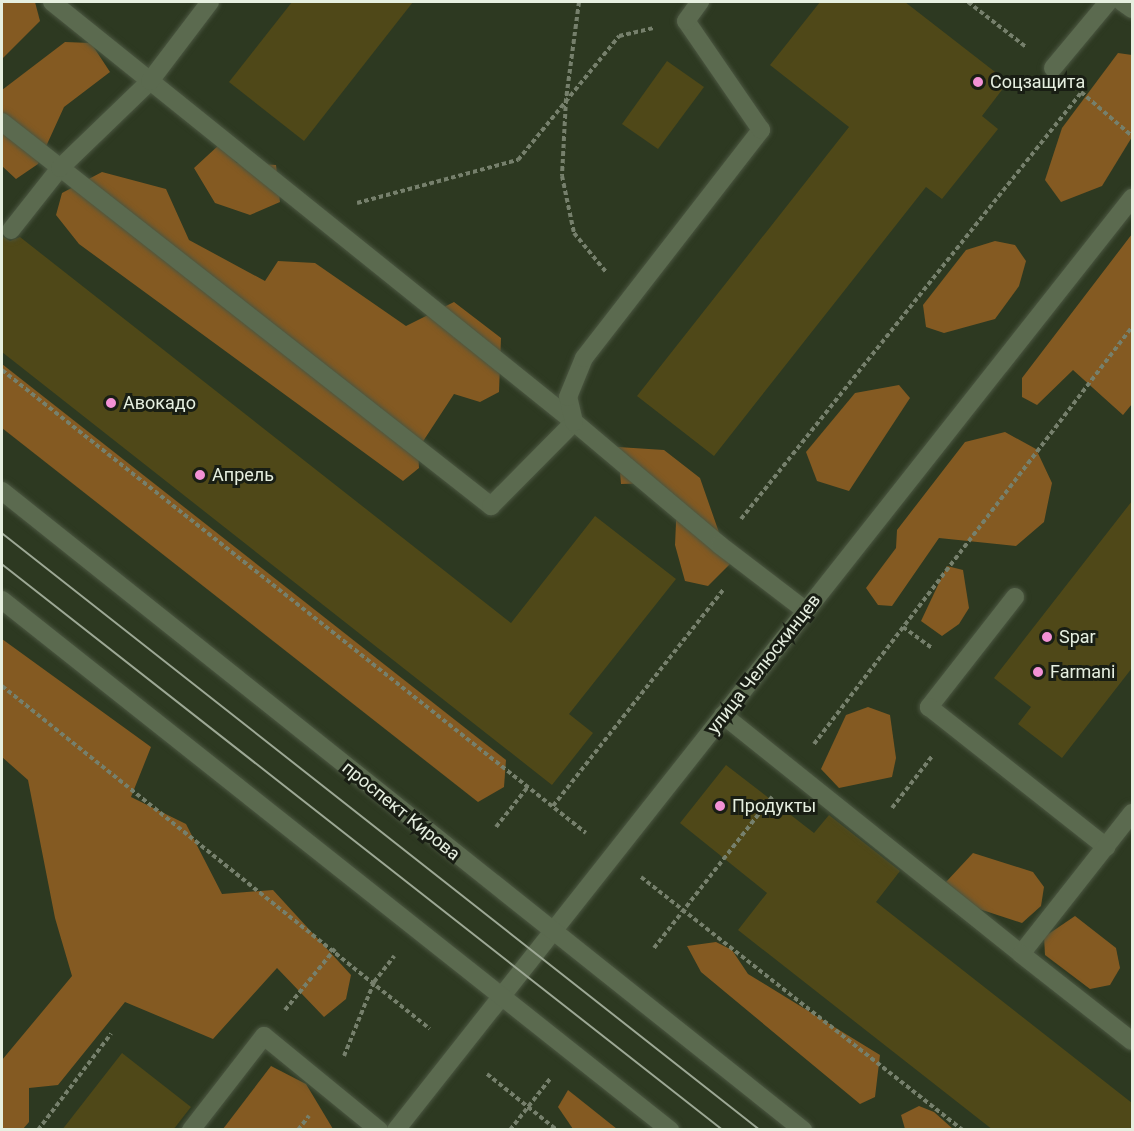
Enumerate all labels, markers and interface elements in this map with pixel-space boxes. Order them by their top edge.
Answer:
place label: Соцзащита [990,71,1085,93]
marker: Соцзащита [971,75,985,89]
place label: Авокадо [123,392,196,414]
marker: Авокадо [104,396,118,410]
place label: Апрель [212,464,274,486]
marker: Апрель [193,468,207,482]
street label: улица Челюскинцев [703,590,825,738]
place label: Spar [1059,626,1096,648]
marker: Spar [1040,630,1054,644]
place label: Farmani [1050,661,1115,683]
marker: Farmani [1031,665,1045,679]
street label: проспект Кирова [338,757,464,865]
place label: Продукты [732,795,816,817]
marker: Продукты [713,799,727,813]

